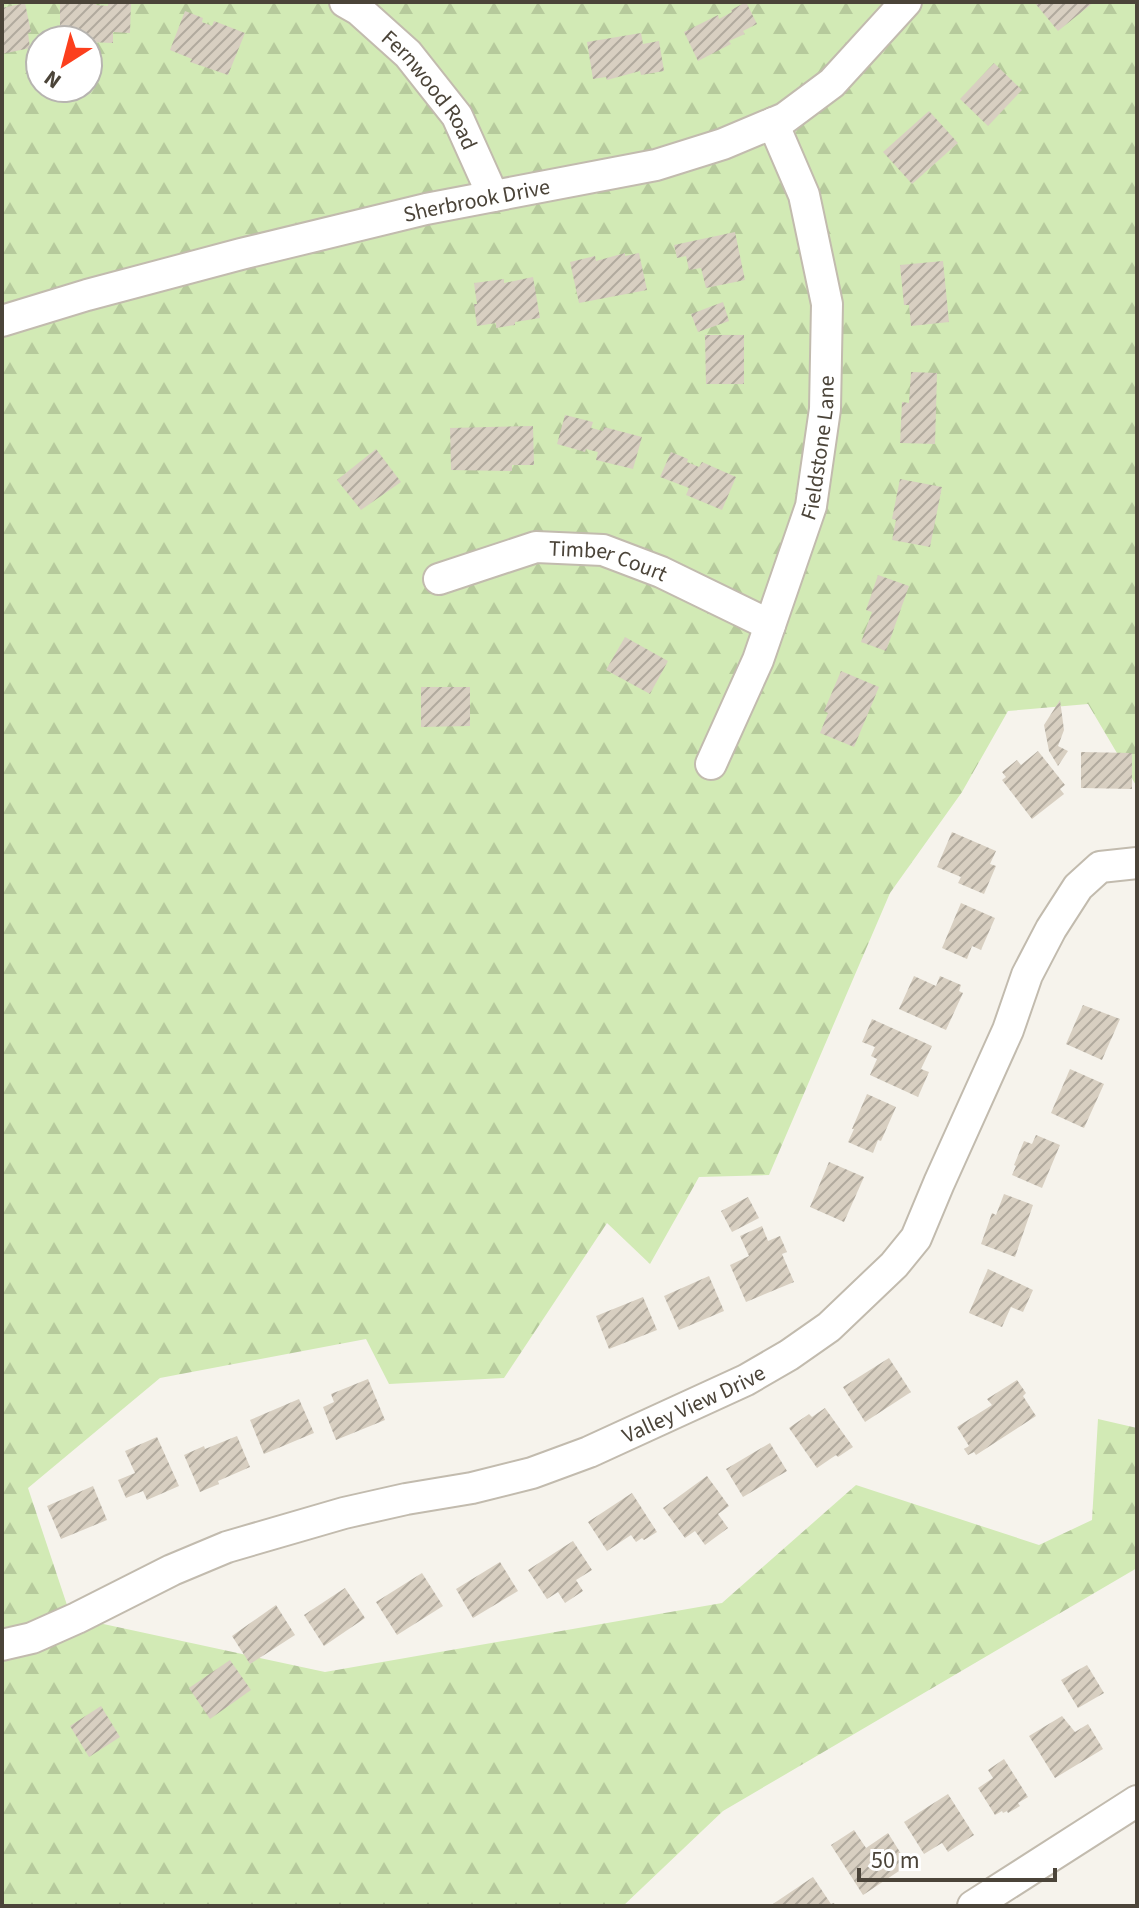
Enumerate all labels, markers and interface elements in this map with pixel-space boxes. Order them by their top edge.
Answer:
street label: Fernwood Road [374,23,485,155]
north arrow [24,24,104,104]
text: N [38,62,68,97]
street label: Sherbrook Drive [400,171,553,231]
street label: Fieldstone Lane [792,375,843,524]
street label: Timber Court [548,533,673,590]
street label: Valley View Drive [617,1357,772,1452]
scale bar [859,1832,1055,1882]
text: 50 m [871,1843,920,1878]

